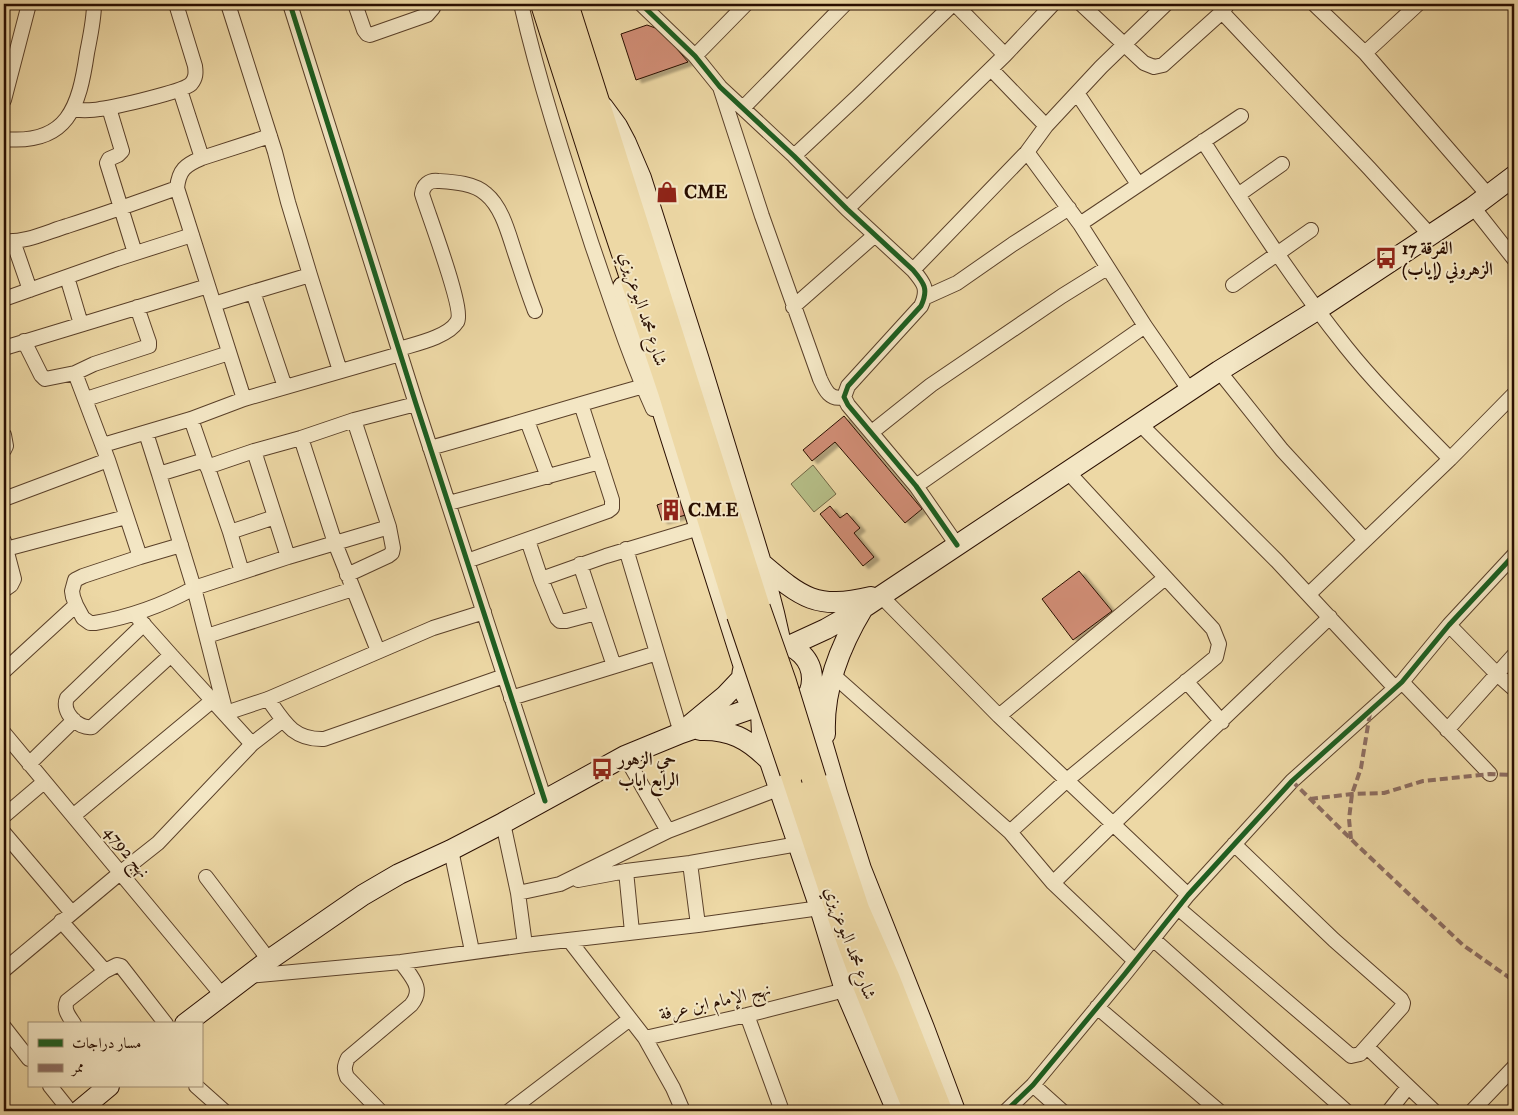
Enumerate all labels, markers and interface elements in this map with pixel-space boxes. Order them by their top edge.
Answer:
shop icon: CME [654,179,680,205]
place label: CME [684,181,728,204]
place label: الفرقة 17 الزهروني (إياب) [1402,237,1493,284]
bus stop icon: الفرقة 17 الزهروني (إياب) [1373,245,1399,271]
street label: شارع محمد البوعزيزي [611,249,672,370]
building icon: C.M.E [658,497,684,523]
place label: C.M.E [688,499,738,522]
place label: حي الزهور الرابع اياب [616,748,679,797]
bus stop icon: حي الزهور الرابع اياب [589,756,615,782]
street label: نهج 4792 [96,821,155,885]
street label: شارع محمد البوعزيزي [816,883,881,1004]
street label: نهج الإمام ابن عرفة [657,978,774,1030]
legend [28,1022,202,1088]
text: مسار دراجات [72,1034,141,1053]
text: ممر [70,1058,84,1077]

